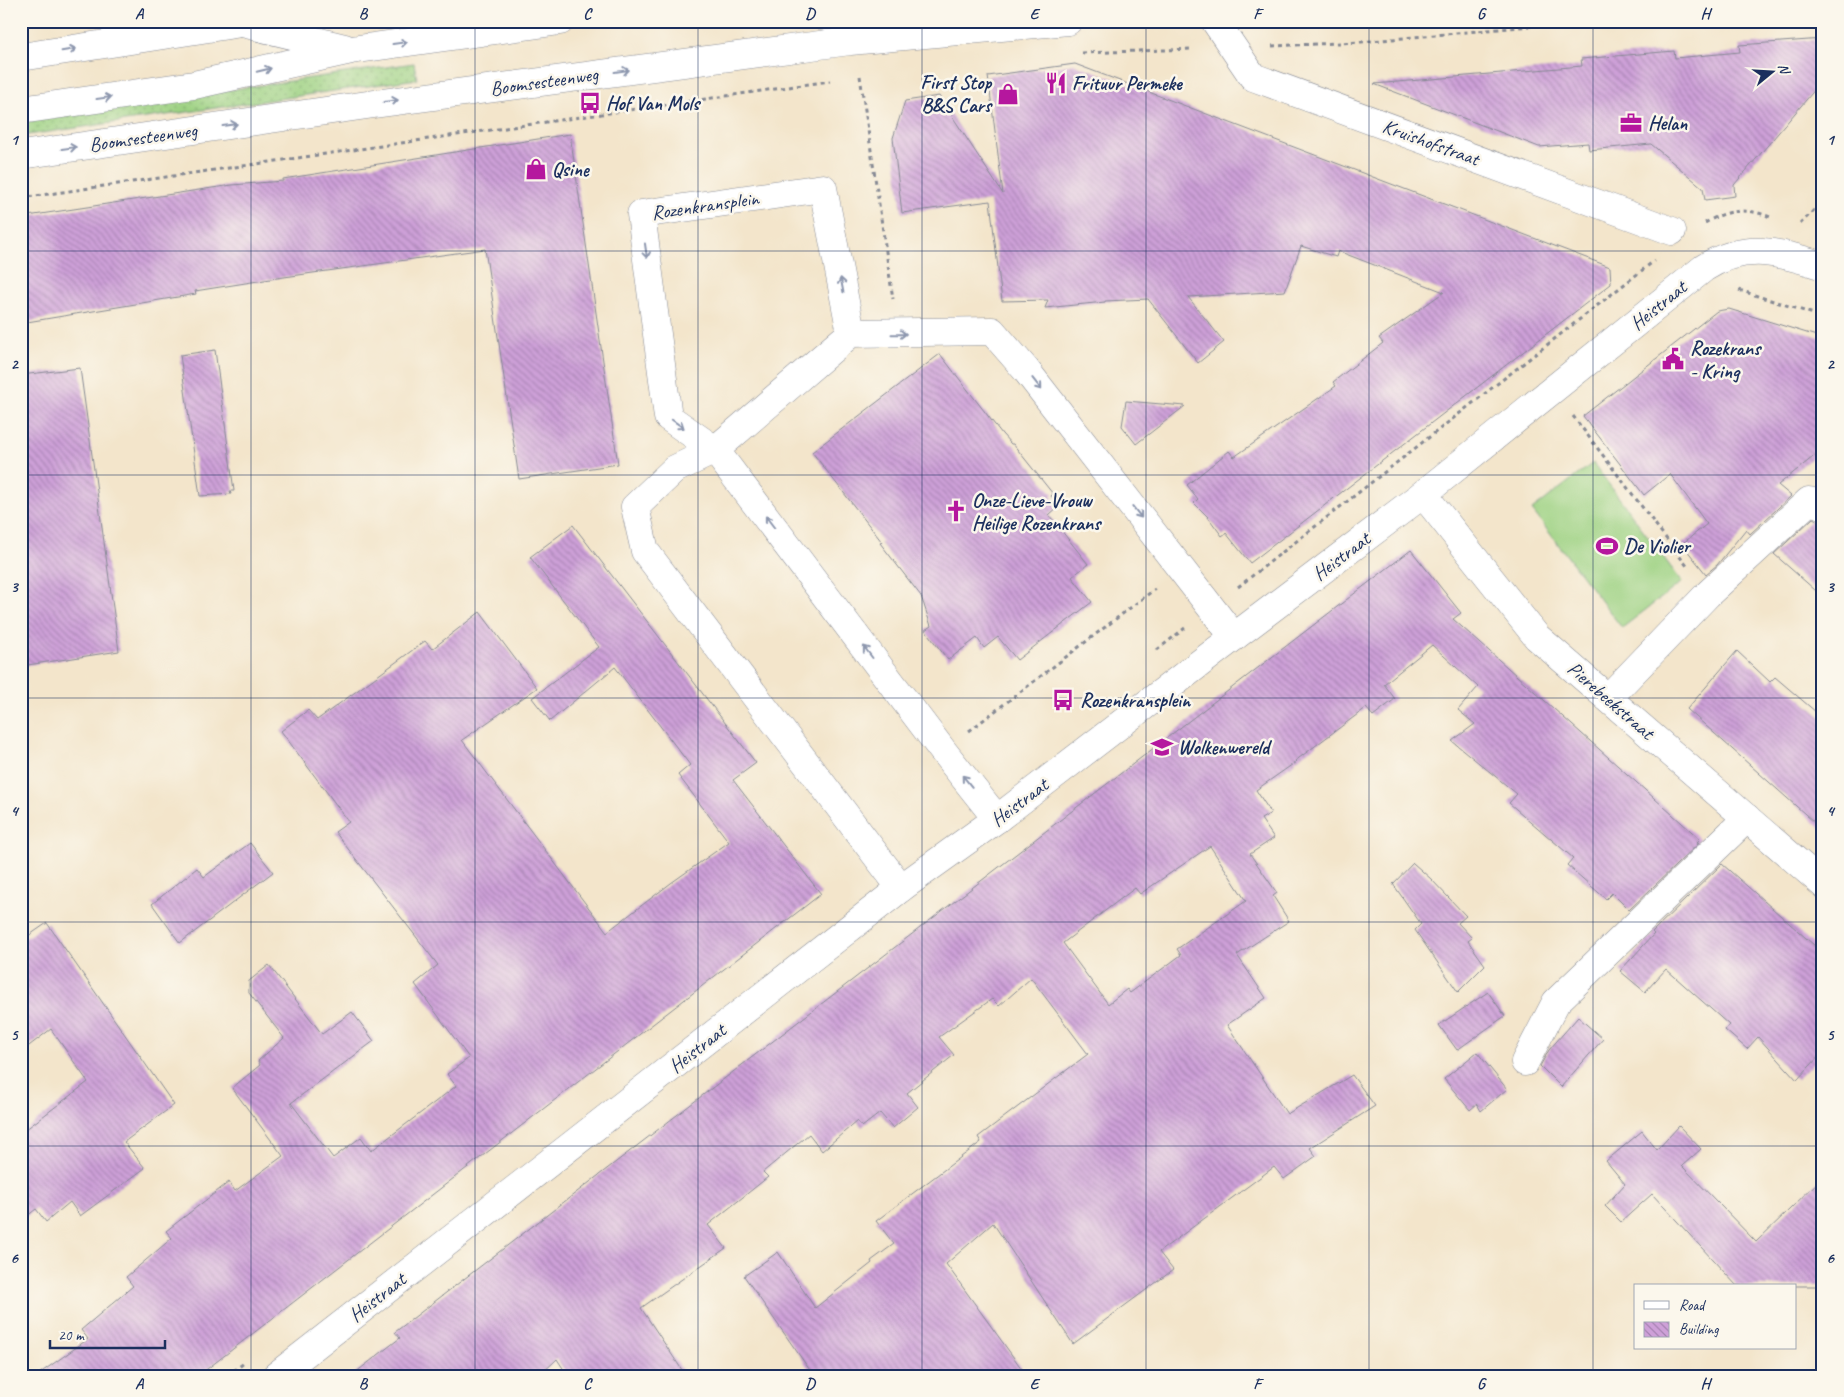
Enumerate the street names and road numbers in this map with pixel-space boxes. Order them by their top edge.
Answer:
street label: Boomsesteenweg [489,61,600,101]
street label: Kruishofstraat [1379,113,1485,172]
street label: Boomsesteenweg [88,117,199,157]
street label: Rozenkransplein [650,185,761,225]
street label: Heistraat [1625,274,1694,336]
street label: Heistraat [1308,525,1377,586]
street label: Pierebeekstraat [1562,656,1661,746]
street label: Heistraat [986,771,1055,832]
street label: Heistraat [664,1017,733,1078]
street label: Heistraat [344,1266,413,1327]

